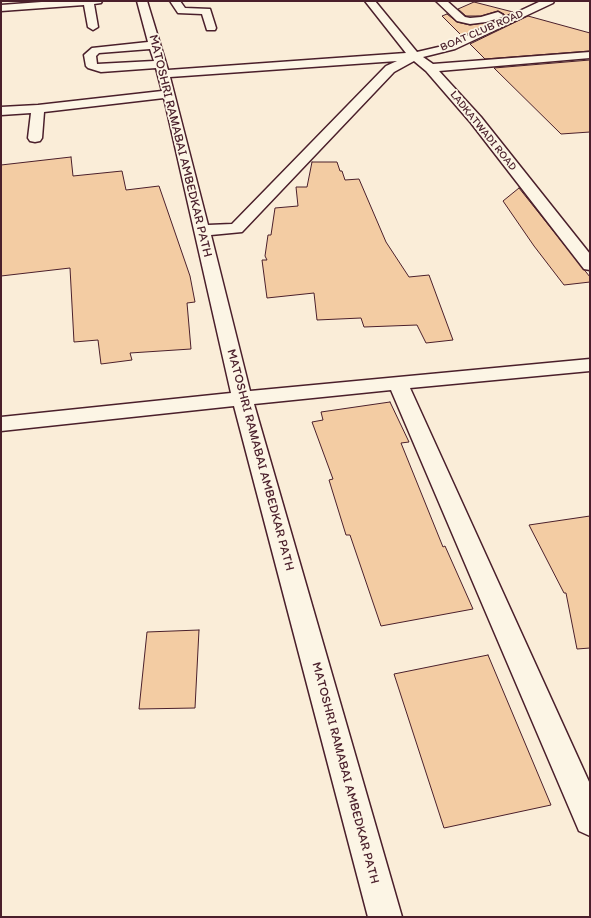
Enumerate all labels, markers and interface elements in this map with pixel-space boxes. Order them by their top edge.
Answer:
street label: BOAT CLUB ROAD [438,8,526,54]
street label: MATOSHRI RAMABAI AMBEDKAR PATH [145,33,215,259]
street label: LADKATWADI ROAD [447,88,519,174]
street label: MATOSHRI RAMABAI AMBEDKAR PATH [223,347,297,573]
street label: MATOSHRI RAMABAI AMBEDKAR PATH [308,660,382,886]

